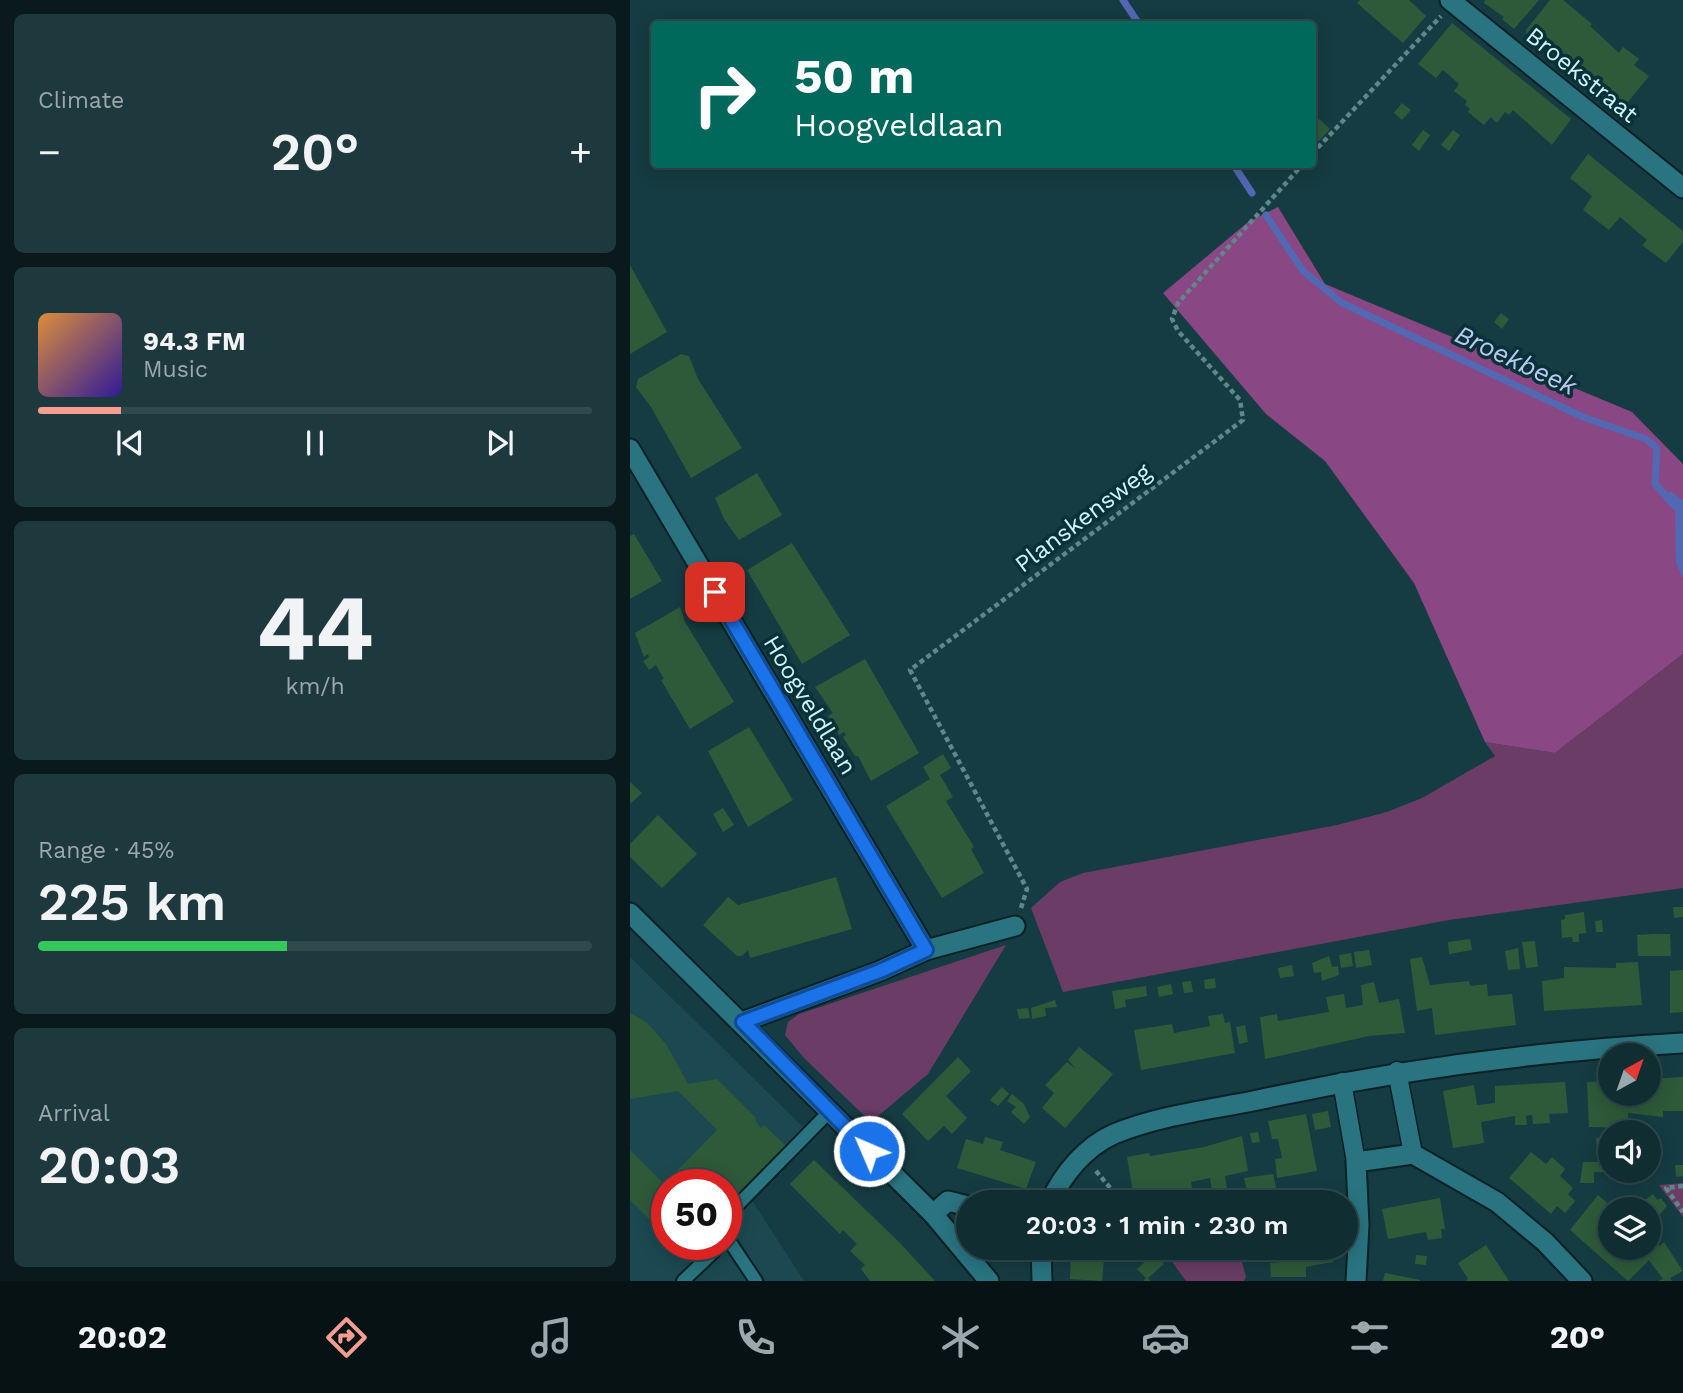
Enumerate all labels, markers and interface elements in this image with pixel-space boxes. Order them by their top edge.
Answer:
street label: Broekstraat [1521,21,1643,129]
text: 50 m [794,47,914,105]
icon: right [679,49,770,140]
text: Climate [38,87,124,114]
text: Hoogveldlaan [794,106,1003,144]
text: 20° [271,122,359,183]
text: − [38,130,61,174]
text: + [569,130,592,174]
water label: Broekbeek [1450,319,1582,402]
text: 94.3 FM [143,326,246,356]
text: Music [143,356,208,383]
icon: previous [111,424,149,462]
icon: pause [296,424,334,462]
icon: next [481,424,519,462]
street label: Planskensweg [1009,458,1157,578]
pin [685,562,745,622]
icon: arrive [696,573,734,611]
text: 44 [256,574,374,681]
street label: Hoogveldlaan [758,630,862,780]
text: km/h [285,673,345,700]
text: Range · 45% [38,837,174,864]
text: 225 km [38,872,226,933]
north arrow [1598,1043,1661,1106]
map controls [1598,1043,1661,1260]
text: Arrival [38,1100,110,1127]
position arrow [832,1114,906,1188]
button: sound [1598,1120,1661,1183]
text: 20:03 [38,1135,180,1196]
speed limit sign: 50 [651,1169,742,1260]
button: layers [1598,1197,1661,1260]
text: 20:03 · 1 min · 230 m [1026,1210,1288,1240]
icon: directions [322,1313,371,1362]
icon: music [527,1313,576,1362]
icon: phone [731,1313,780,1362]
icon: climate [936,1313,985,1362]
icon: car [1141,1313,1190,1362]
icon: filters [1345,1313,1394,1362]
text: 20:02 [78,1318,167,1356]
text: 20° [1550,1318,1605,1356]

